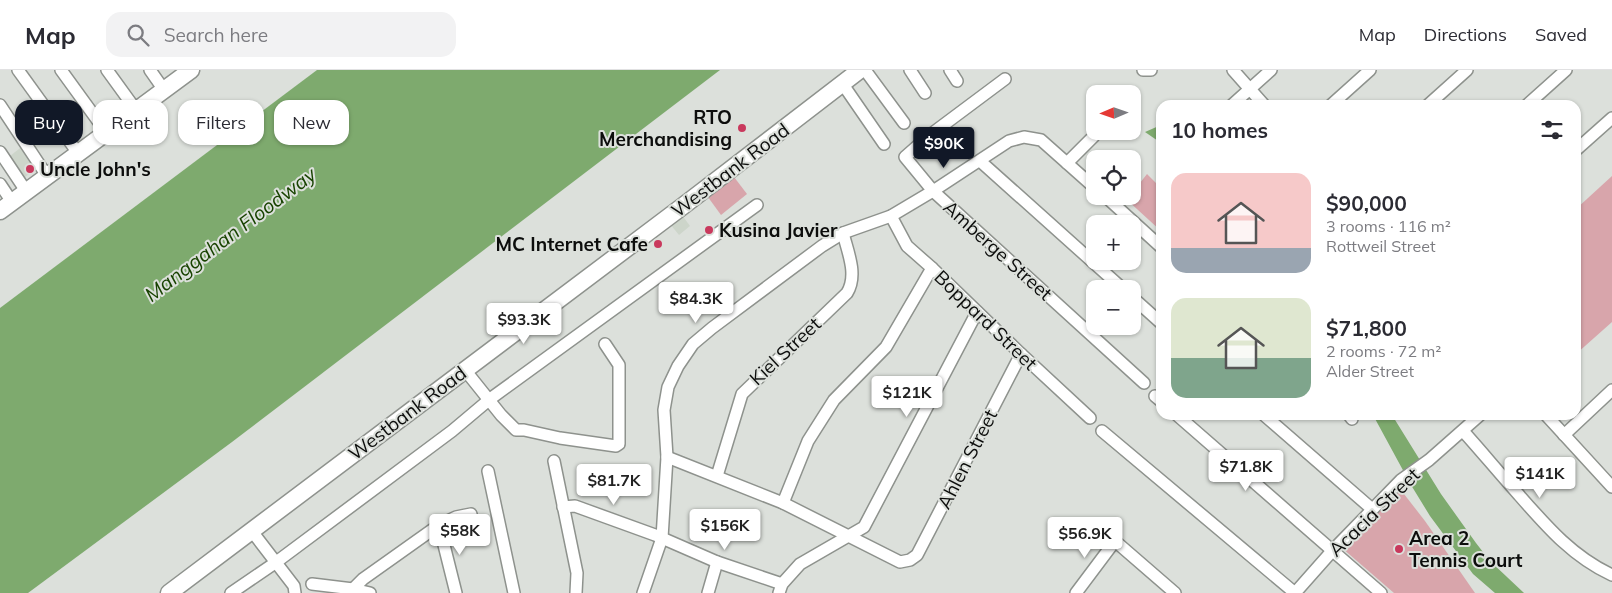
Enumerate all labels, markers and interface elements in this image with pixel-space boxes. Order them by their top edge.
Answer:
search box [106,12,456,57]
text: Map [25,20,76,50]
icon: search [124,21,152,49]
text: Search here [164,23,268,47]
text: Map [1359,23,1396,46]
text: Directions [1424,23,1507,46]
text: Saved [1535,23,1587,46]
north arrow [1086,85,1141,140]
map controls [1086,85,1141,335]
chip: Buy [15,100,83,145]
chip: Rent [93,100,168,145]
chip: Filters [178,100,264,145]
chip: New [274,100,349,145]
place label: RTO Merchandising [599,105,732,151]
icon: filters [1538,116,1566,144]
text: 10 homes [1171,117,1268,143]
street label: Westbank Road [666,118,794,222]
marker: RTO Merchandising [736,122,748,134]
pin: $90K [914,126,974,169]
text: $90K [924,133,964,153]
button: locate [1086,150,1141,205]
place label: Uncle John's [40,157,151,181]
water label: Manggahan Floodway [139,161,322,307]
marker: Uncle John's [24,163,36,175]
text: $90,000 [1326,190,1407,216]
icon: home [1211,193,1271,253]
street label: Amberge Street [939,195,1058,305]
button: + [1086,215,1141,270]
text: 3 rooms · 116 m² [1326,216,1451,236]
place label: Kusina Javier [719,218,838,242]
marker: Kusina Javier [703,224,715,236]
place label: MC Internet Cafe [496,232,648,256]
text: Rottweil Street [1326,236,1436,256]
marker: MC Internet Cafe [652,238,664,250]
street label: Boppard Street [930,265,1043,375]
button: − [1086,280,1141,335]
pin: $84.3K [655,282,737,324]
text: $84.3K [669,288,723,308]
pin: $93.3K [483,302,565,345]
text: $93.3K [497,309,551,329]
street label: Kiel Street [744,312,826,390]
text: $71,800 [1326,315,1407,341]
icon: home [1211,318,1271,378]
text: 2 rooms · 72 m² [1326,341,1441,361]
street label: Westbank Road [343,361,471,465]
text: Alder Street [1326,361,1414,381]
pin: $121K [872,376,942,418]
text: $121K [882,382,932,402]
street label: Ahlen Street [932,405,1003,513]
pin: $71.8K [1205,450,1287,492]
text: $71.8K [1219,456,1273,476]
pin: $141K [1505,456,1575,499]
street label: Acacia Street [1323,462,1425,561]
text: $141K [1515,463,1565,483]
pin: $81.7K [573,464,655,506]
text: $81.7K [587,470,641,490]
pin: $156K [690,508,760,551]
pin: $58K [430,514,490,556]
text: $156K [700,515,750,535]
pin: $56.9K [1044,516,1126,559]
text: $58K [440,520,480,540]
text: $56.9K [1058,523,1112,543]
place label: Area 2 Tennis Court [1409,526,1522,572]
marker: Area 2 Tennis Court [1393,543,1405,555]

